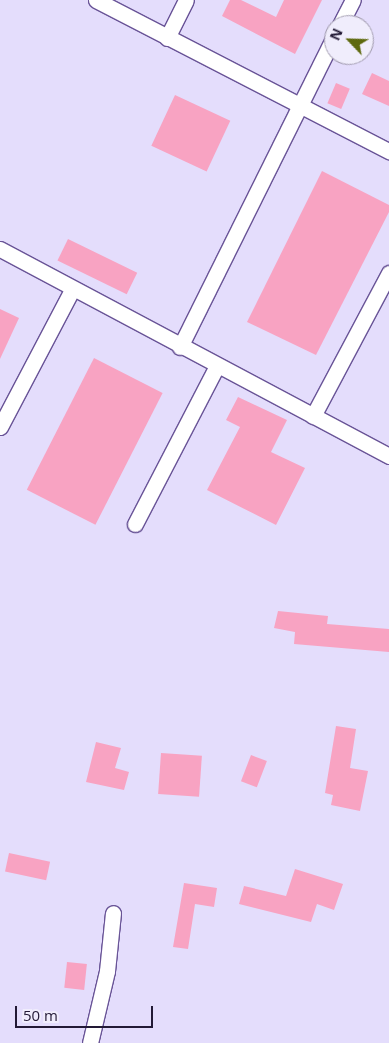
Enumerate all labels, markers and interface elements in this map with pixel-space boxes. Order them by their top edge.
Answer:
north arrow [324,15,374,65]
text: N [325,25,347,43]
scale bar [18,996,155,1028]
text: 50 m [23,1005,58,1025]

